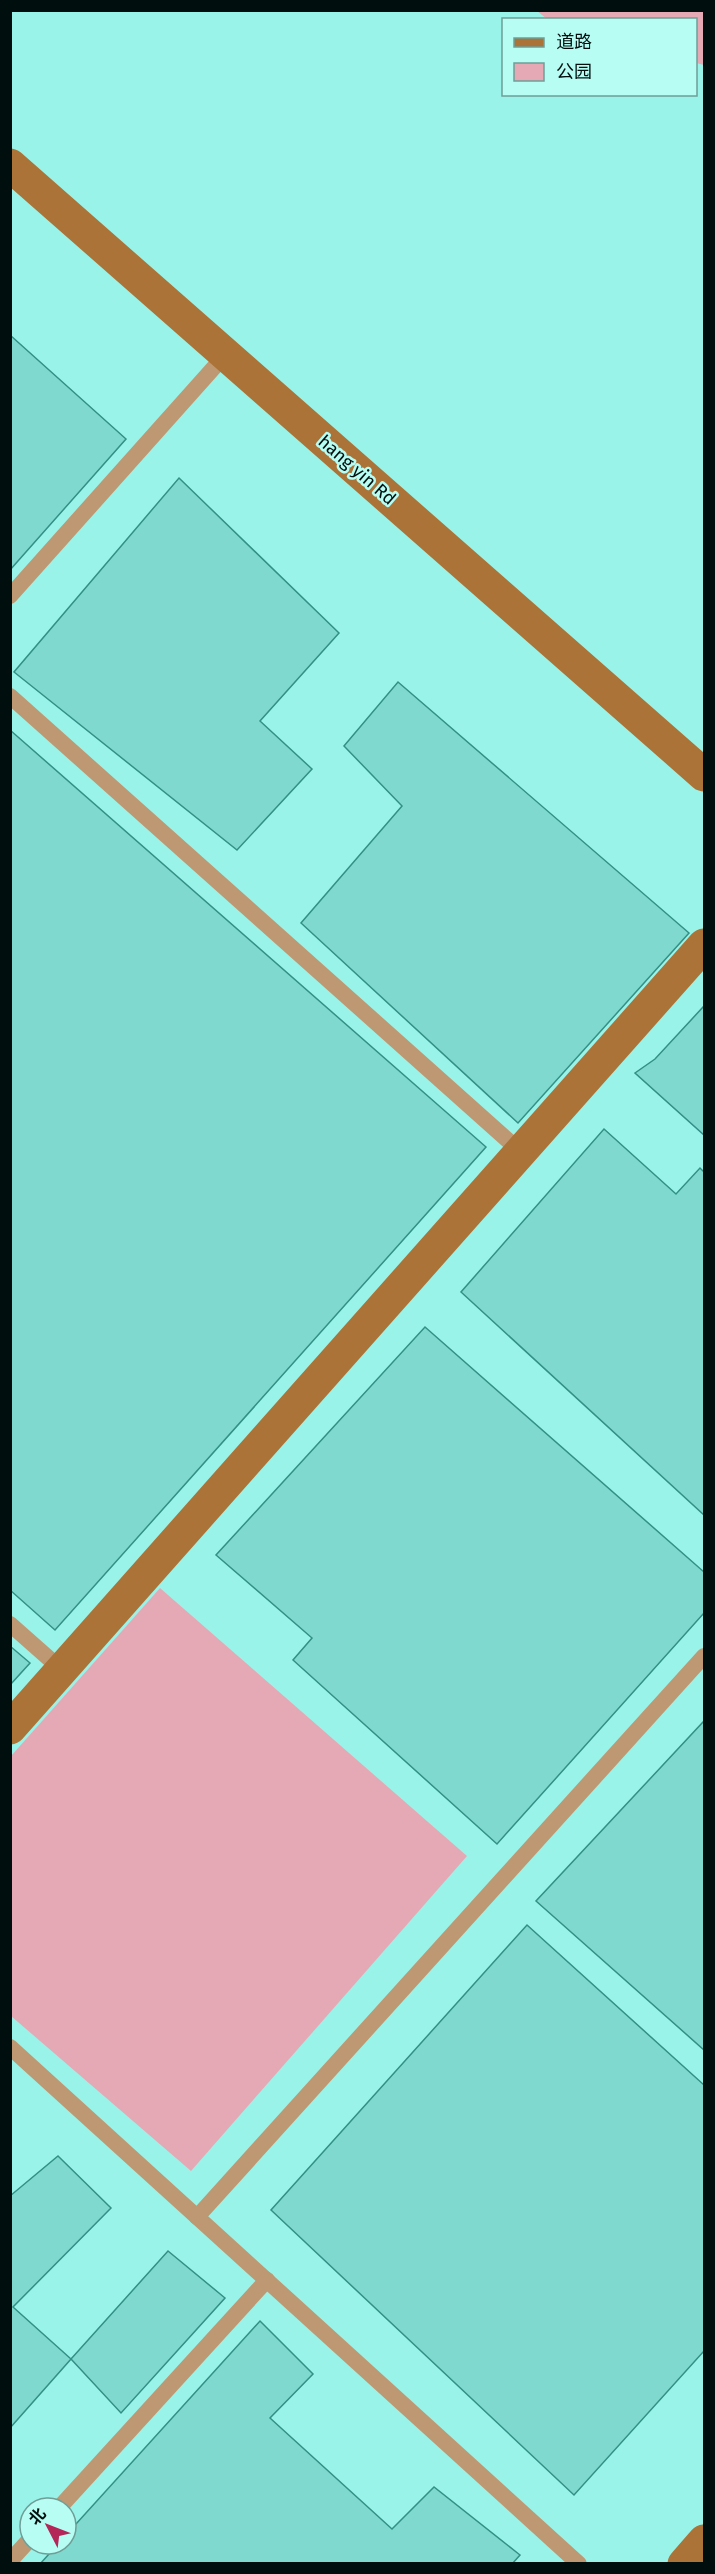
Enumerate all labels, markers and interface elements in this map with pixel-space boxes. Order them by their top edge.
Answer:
legend [502,18,697,96]
text: 道路 [556,31,592,53]
text: 公园 [556,61,592,83]
street label: hang yin Rd [314,430,400,510]
north arrow [18,2496,78,2556]
text: 北 [25,2504,50,2529]

